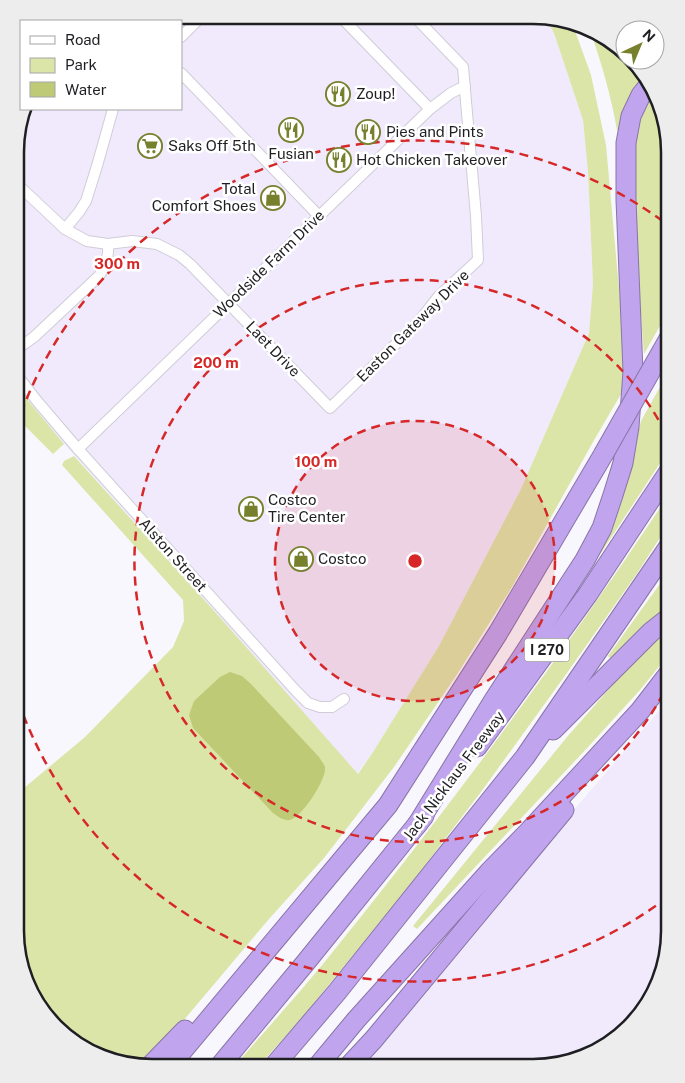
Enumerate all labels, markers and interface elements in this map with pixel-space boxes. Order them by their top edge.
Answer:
legend [20,20,182,110]
north arrow [615,20,665,70]
text: N [640,26,659,45]
text: Road [65,31,101,48]
text: Park [65,56,97,73]
text: Water [65,81,107,98]
restaurant icon: Zoup! [325,81,351,107]
place label: Zoup! [356,85,395,102]
restaurant icon: Fusian [278,117,304,143]
restaurant icon: Pies and Pints [355,119,381,145]
place label: Pies and Pints [386,123,484,140]
supermarket icon: Saks Off 5th [137,133,163,159]
place label: Saks Off 5th [168,137,256,154]
place label: Fusian [268,145,314,162]
restaurant icon: Hot Chicken Takeover [326,147,352,173]
place label: Hot Chicken Takeover [356,151,508,168]
place label: Total Comfort Shoes [152,180,256,214]
shop icon: Total Comfort Shoes [260,185,286,211]
street label: Woodside Farm Drive [210,206,328,321]
text: 300 m [94,255,140,272]
street label: Easton Gateway Drive [353,266,472,385]
street label: Laet Drive [243,317,304,380]
text: 200 m [193,354,239,371]
text: 100 m [295,453,337,470]
place label: Costco Tire Center [268,491,346,525]
shop icon: Costco Tire Center [238,496,264,522]
street label: Alston Street [136,515,211,595]
shop icon: Costco [288,546,314,572]
place label: Costco [318,550,366,567]
centre of rings [406,552,424,570]
road number: I 270 [524,638,570,662]
street label: Jack Nicklaus Freeway [399,708,508,844]

